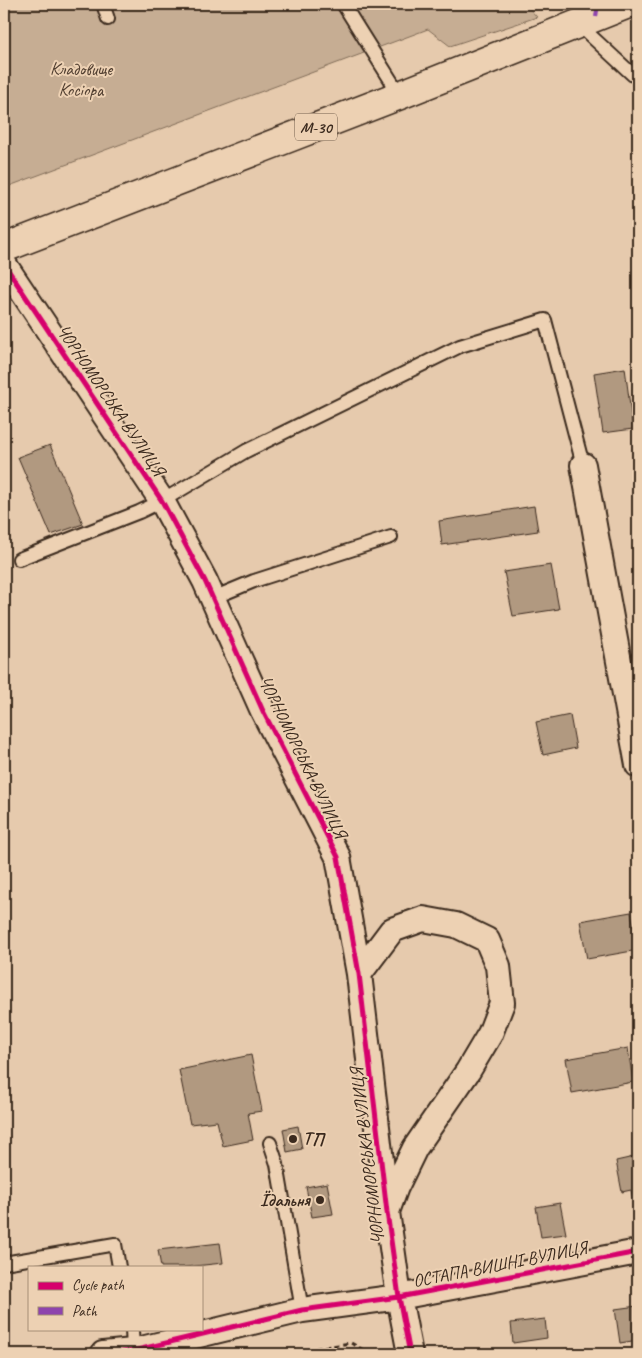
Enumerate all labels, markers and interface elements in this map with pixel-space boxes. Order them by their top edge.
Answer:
park label: Кладовище Косіора [50,58,113,101]
road number: М-30 [295,114,337,140]
street label: ЧОРНОМОРСЬКА ВУЛИЦЯ [52,320,171,482]
street label: ЧОРНОМОРСЬКА ВУЛИЦЯ [254,672,353,844]
street label: ЧОРНОМОРСЬКА ВУЛИЦЯ [345,1063,389,1245]
place label: ТП [303,1128,326,1150]
marker: ТП [287,1133,299,1145]
place label: Їдальня [260,1189,312,1211]
marker: Їдальня [314,1194,326,1206]
street label: ОСТАПА ВИШНІ ВУЛИЦЯ [411,1236,591,1292]
legend [28,1266,202,1330]
text: Cycle path [72,1276,124,1295]
text: Path [72,1302,98,1321]

